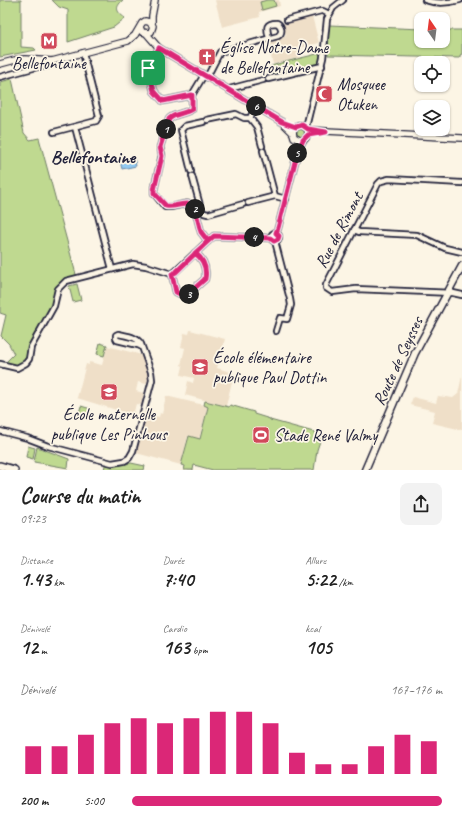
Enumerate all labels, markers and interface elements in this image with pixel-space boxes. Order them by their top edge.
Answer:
north arrow [414,12,450,48]
map controls [414,12,450,136]
metro station icon: Bellefontaine [39,31,59,51]
place label: Église Notre-Dame de Bellefontaine [220,36,330,78]
church icon: Église Notre-Dame de Bellefontaine [197,47,217,67]
pin [131,51,165,85]
place label: Bellefontaine [12,53,87,74]
button: locate [414,56,450,92]
icon: arrive [137,57,159,79]
place label: Mosquee Otuken [337,74,386,115]
mosque icon: Mosquee Otuken [314,84,334,104]
pin: 6 [246,96,266,116]
text: 6 [253,99,259,113]
button: layers [414,100,450,136]
pin: 1 [156,119,176,139]
text: 1 [164,122,168,136]
pin: 5 [287,143,307,163]
district label: Bellefontaine [51,145,137,169]
text: 5 [295,146,299,160]
street label: Rue de Rimont [310,186,369,272]
pin: 2 [185,199,205,219]
text: 2 [193,202,197,216]
pin: 4 [244,227,264,247]
text: 4 [252,230,256,244]
pin: 3 [179,284,199,304]
text: 3 [187,287,191,301]
street label: Route de Seysses [368,311,429,409]
place label: École élémentaire publique Paul Dottin [213,346,328,388]
school or university icon: École élémentaire publique Paul Dottin [190,357,210,377]
school or university icon: École maternelle publique Les Pinhous [99,382,119,402]
place label: École maternelle publique Les Pinhous [51,403,168,445]
sports icon: Stade René Valmy [251,425,271,445]
place label: Stade René Valmy [274,425,378,446]
text: Course du matin [20,482,140,510]
button: share [400,483,442,525]
text: 09:23 [20,511,46,527]
text: Distance [20,553,53,567]
text: Durée [163,553,184,567]
text: Allure [305,553,326,567]
text: 1.43 [20,567,51,592]
text: 7:40 [163,567,194,592]
text: 5:22 [305,567,336,592]
text: km [51,575,64,589]
text: /km [336,575,353,589]
text: Dénivelé [20,621,50,635]
text: Cardio [163,621,187,635]
text: kcal [305,621,320,635]
text: 12 [20,635,38,660]
text: 163 [163,635,190,660]
text: 105 [305,635,332,660]
text: m [38,643,47,657]
text: bpm [190,643,208,657]
text: Dénivelé [20,682,55,698]
text: 167–176 m [391,682,442,698]
text: 200 m [20,793,48,809]
text: 5:00 [84,793,104,809]

